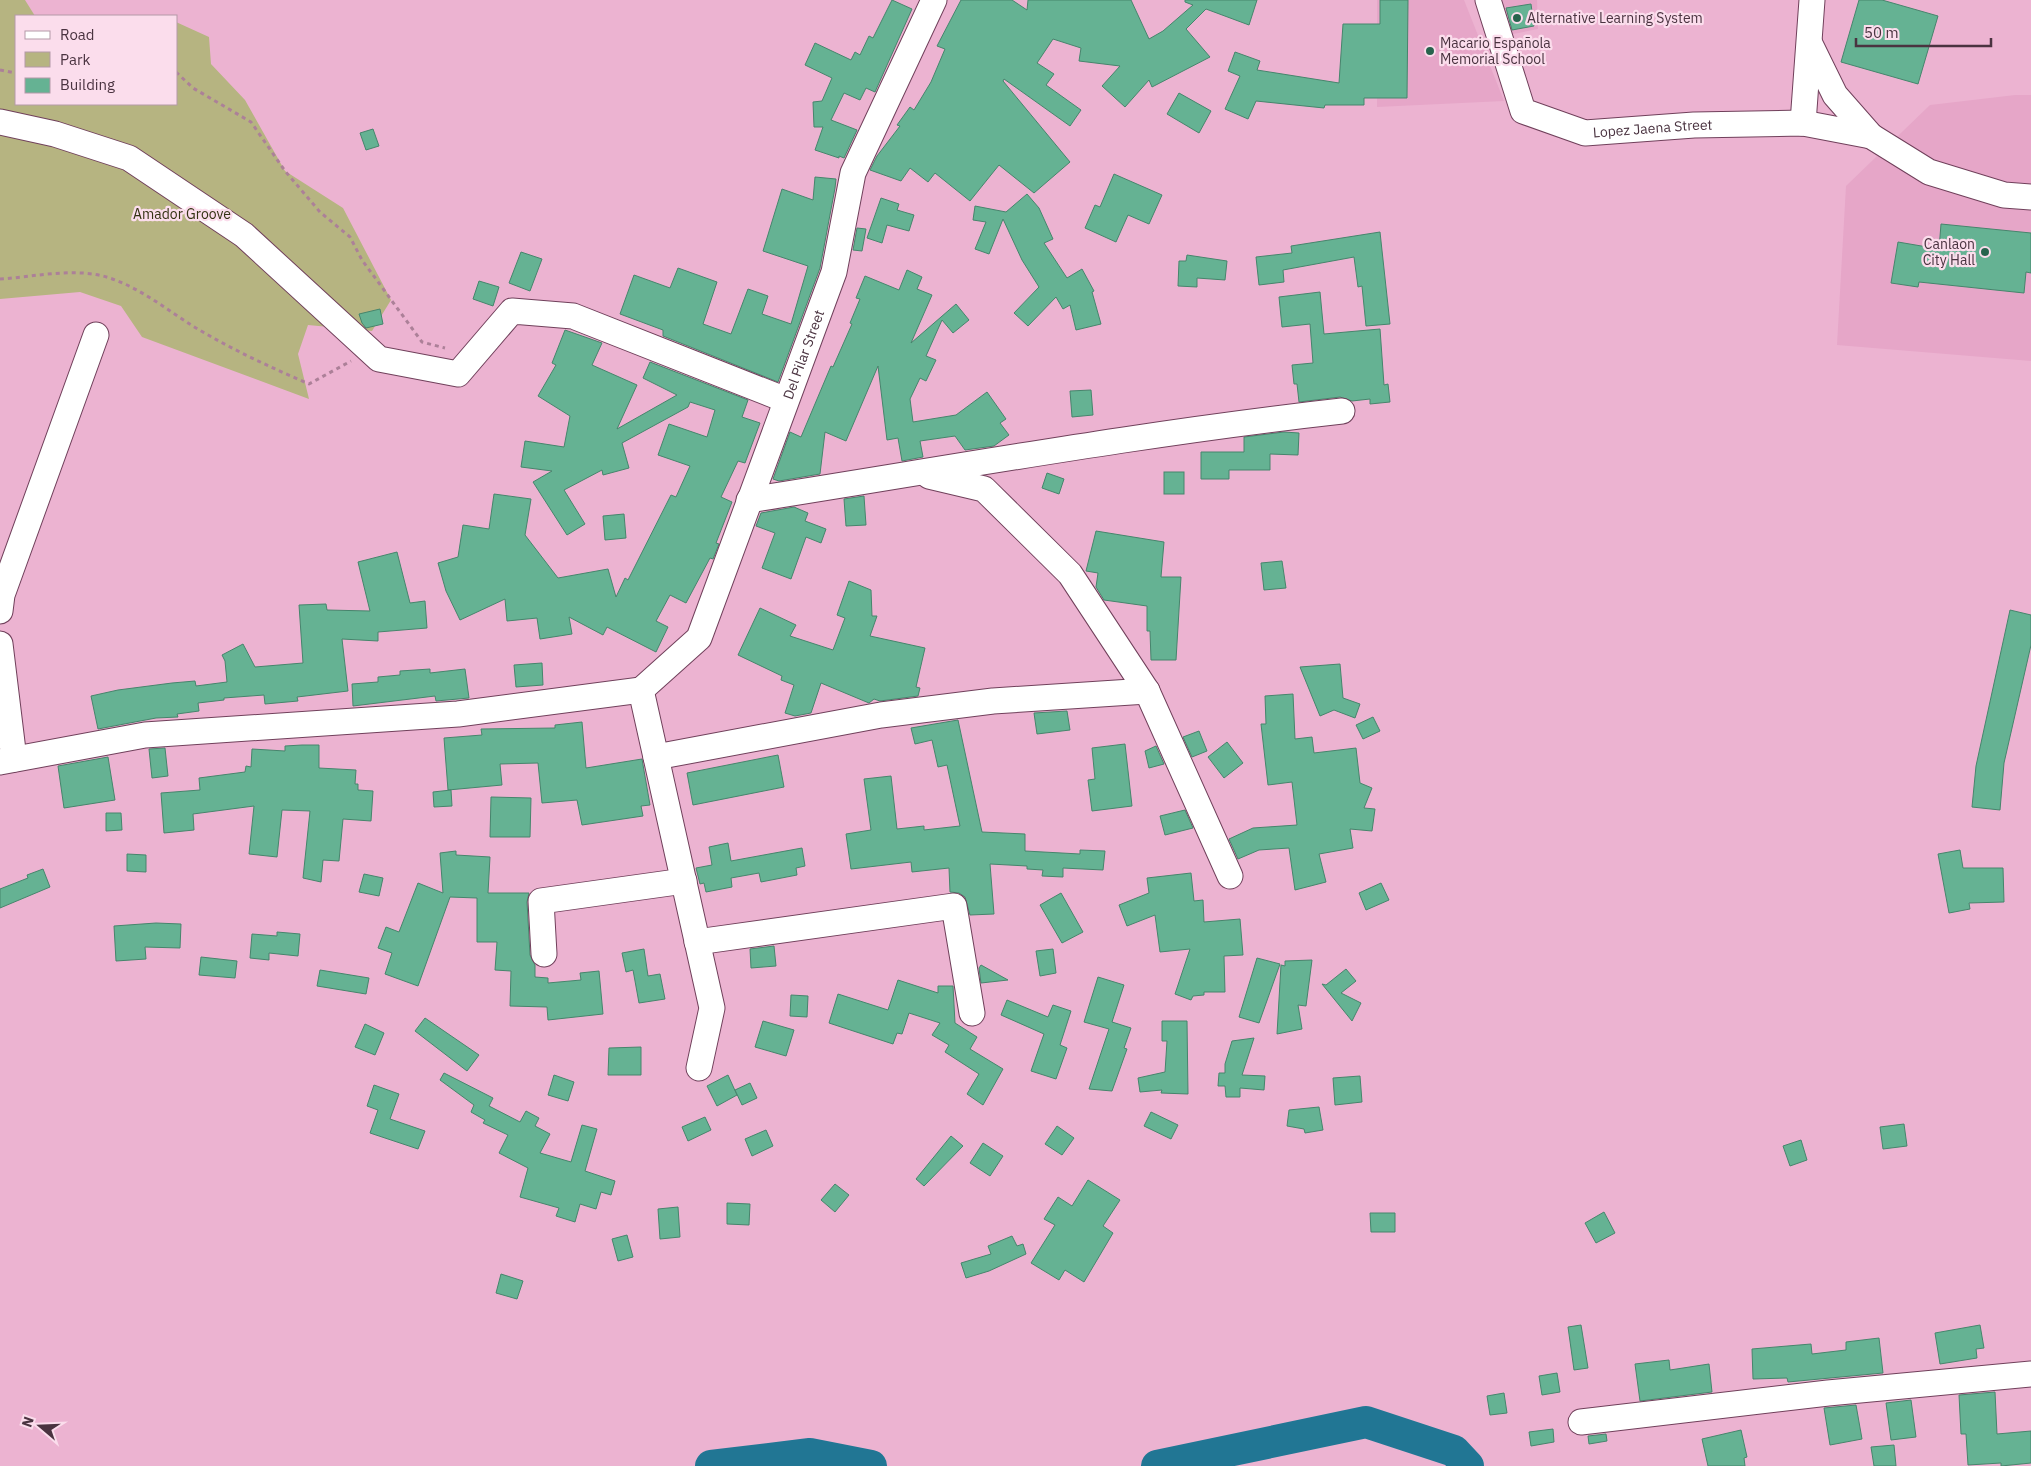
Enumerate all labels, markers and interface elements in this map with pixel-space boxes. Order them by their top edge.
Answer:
place label: Alternative Learning System [1527,9,1703,27]
marker: Alternative Learning System [1511,12,1523,24]
legend [15,15,178,105]
scale bar [1856,15,1991,47]
text: 50 m [1864,23,1899,42]
text: Road [60,25,95,44]
place label: Macario Española Memorial School [1440,34,1551,68]
marker: Macario Española Memorial School [1424,45,1436,57]
text: Park [60,50,90,69]
text: Building [60,75,115,94]
street label: Lopez Jaena Street [1592,116,1713,141]
park label: Amador Groove [133,205,231,223]
place label: Canlaon City Hall [1923,235,1975,269]
marker: Canlaon City Hall [1979,246,1991,258]
street label: Del Pilar Street [779,307,828,402]
north arrow [15,1401,65,1451]
text: N [18,1414,38,1429]

